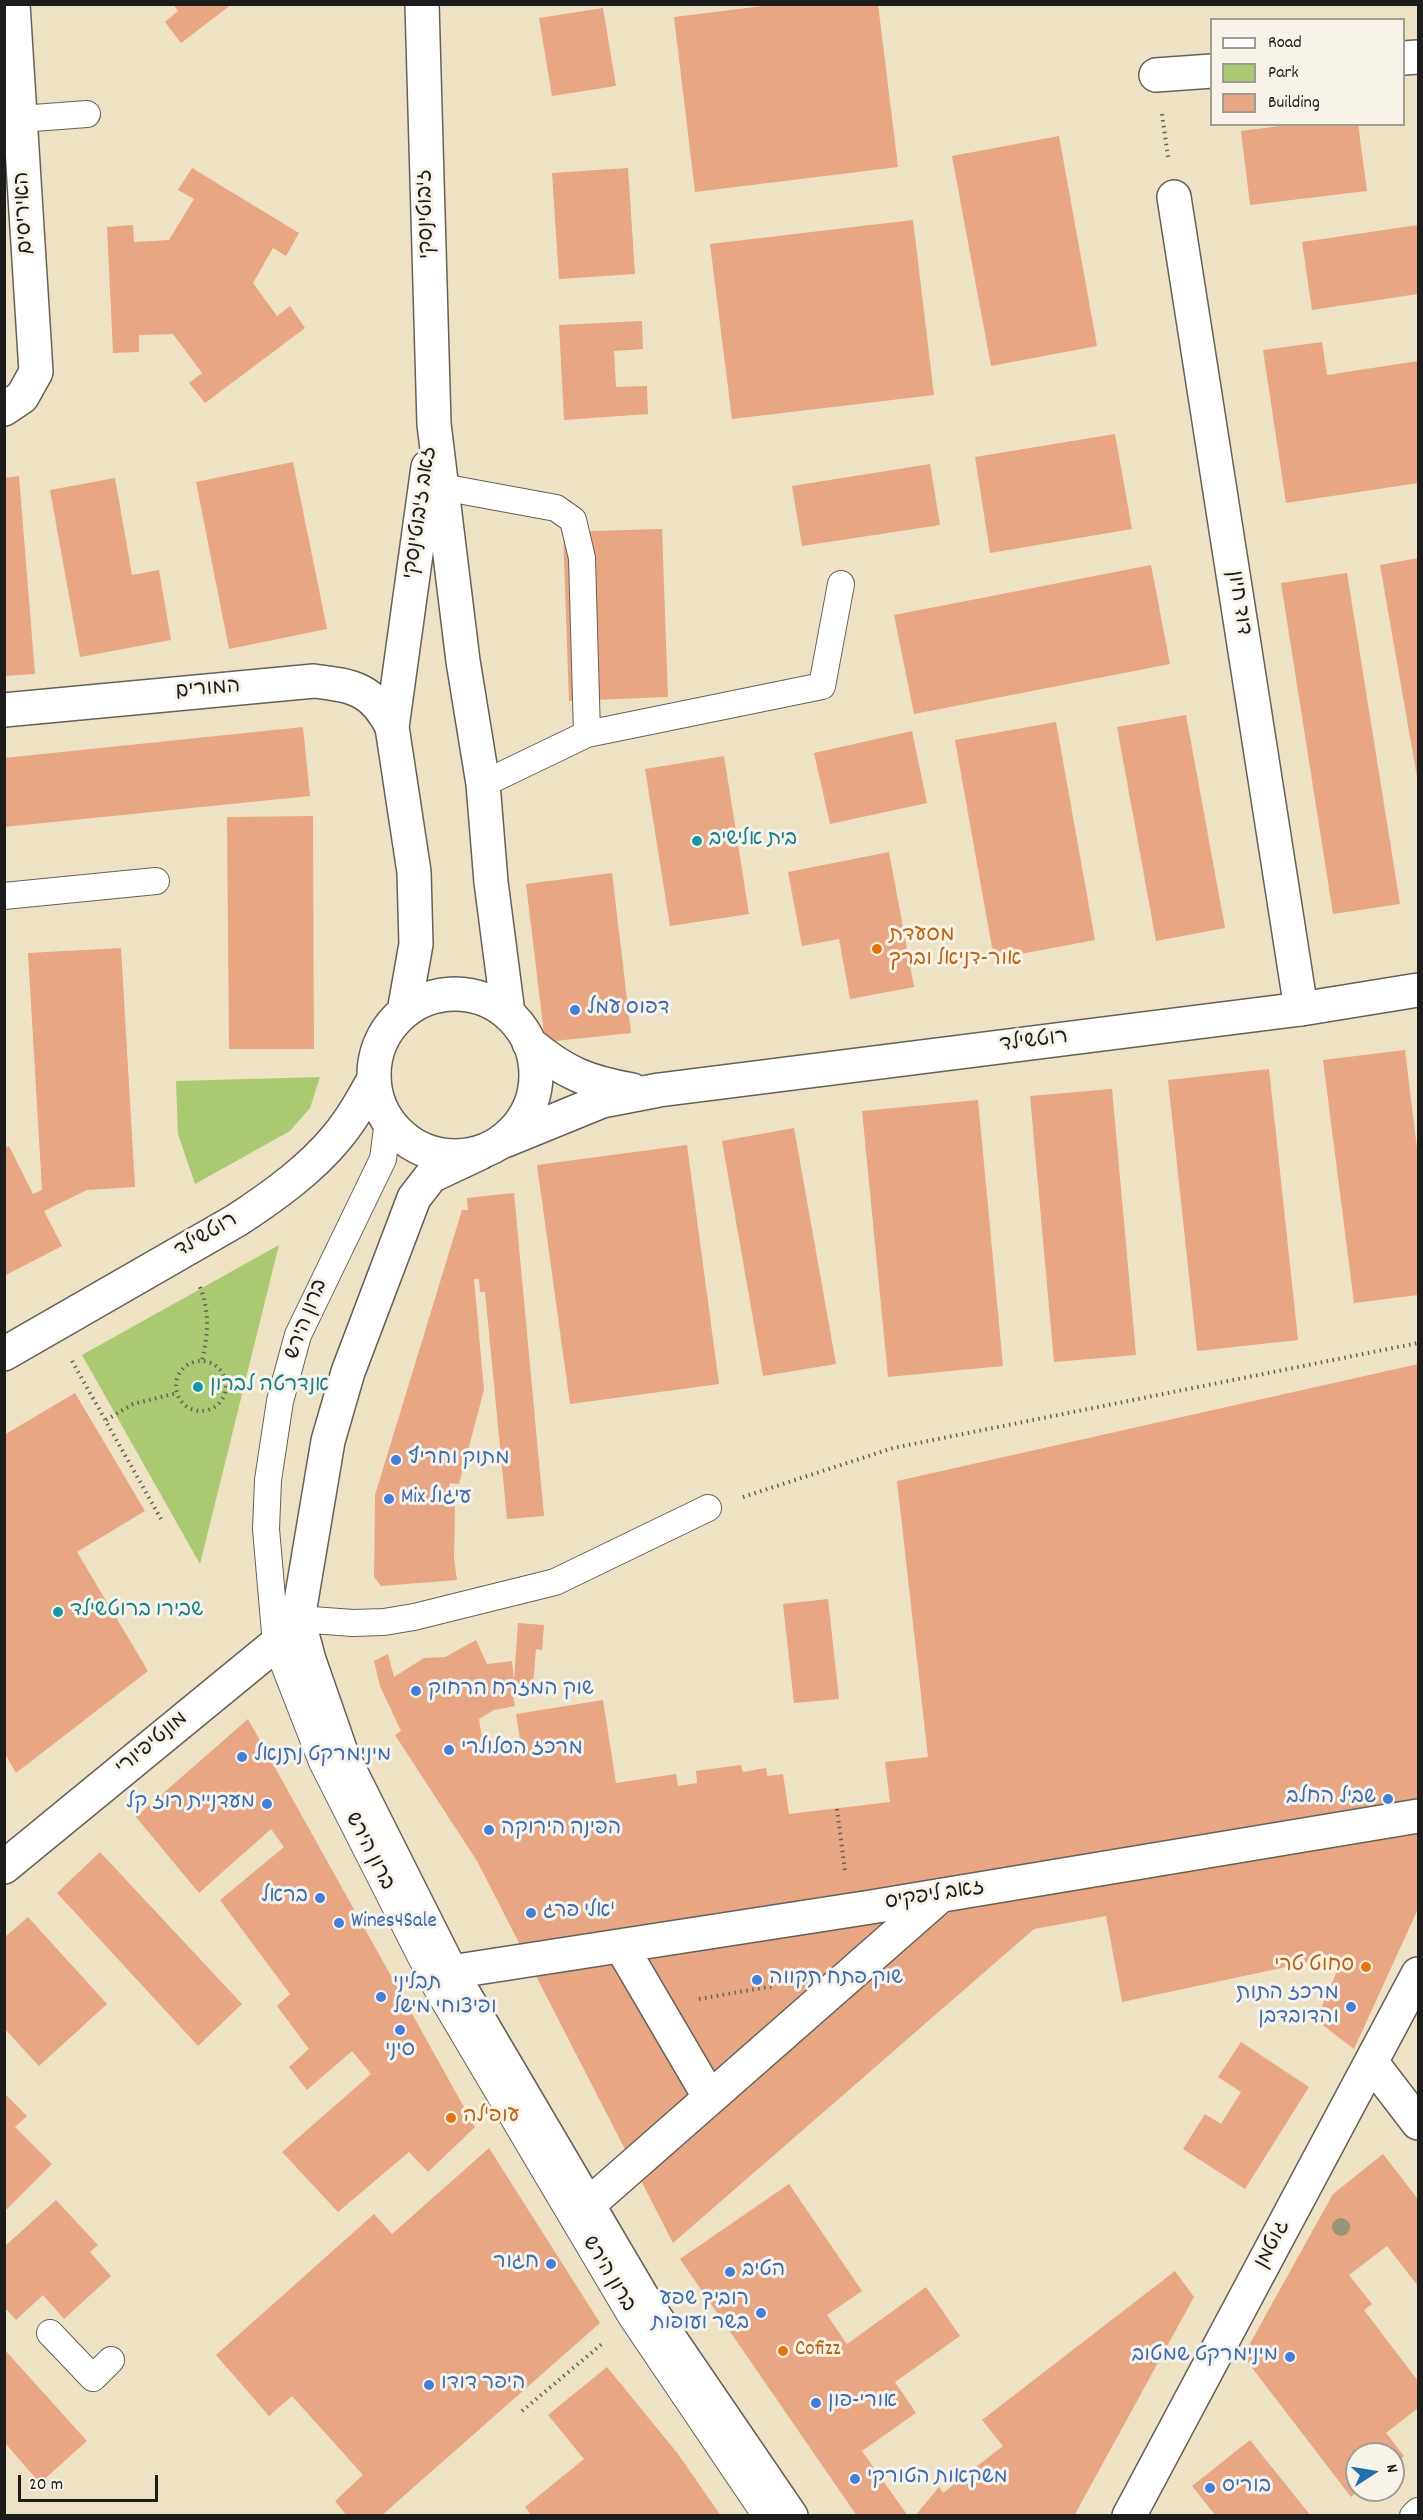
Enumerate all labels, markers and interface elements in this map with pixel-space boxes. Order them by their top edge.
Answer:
legend [1210,18,1405,126]
text: Road [1268,31,1302,56]
text: Park [1268,61,1299,86]
text: Building [1268,91,1320,116]
street label: ז'בוטינסקי [414,169,442,259]
street label: האיריסים [11,171,41,255]
street label: זאב ז'בוטינסקי [400,445,444,581]
street label: דוד חיון [1219,569,1255,637]
street label: המורים [175,676,241,706]
place label: בית אלישיב [709,828,797,854]
marker: בית אלישיב [690,834,704,848]
place label: מסעדת אור-דניאל וברך [889,924,1021,974]
marker: מסעדת אור-דניאל וברך [870,942,884,956]
place label: דפוס עמל [587,997,669,1023]
marker: דפוס עמל [568,1003,582,1017]
street label: רוטשילד [998,1026,1070,1060]
street label: רוטשילד [171,1209,243,1265]
street label: ברון הירש [281,1276,335,1364]
place label: אנדרטה לברון [210,1374,329,1400]
marker: אנדרטה לברון [191,1380,205,1394]
place label: מתוק וחריף [408,1447,510,1473]
marker: מתוק וחריף [389,1453,403,1467]
place label: Mix עיגול [401,1486,471,1512]
marker: Mix עיגול [382,1492,396,1506]
place label: שבירו ברוטשילד [70,1599,203,1625]
marker: שבירו ברוטשילד [51,1605,65,1619]
place label: שוק המזרח הרחוק [428,1678,594,1704]
marker: שוק המזרח הרחוק [409,1684,423,1698]
street label: מונטיפיורי [112,1708,194,1782]
place label: מרכז הסלולרי [461,1737,583,1763]
marker: מרכז הסלולרי [442,1743,456,1757]
place label: מינימרקט נתנאל [254,1744,391,1770]
marker: מינימרקט נתנאל [235,1750,249,1764]
place label: שביל החלב [1286,1786,1376,1812]
place label: מעדניית רוז קל [126,1791,255,1817]
marker: שביל החלב [1381,1792,1395,1806]
marker: מעדניית רוז קל [260,1797,274,1811]
street label: ברון הירש [338,1809,398,1895]
place label: הפינה הירוקה [501,1817,621,1843]
marker: הפינה הירוקה [482,1823,496,1837]
street label: זאב ליפקיס [884,1877,986,1917]
place label: בראל [261,1885,308,1911]
marker: בראל [313,1891,327,1905]
place label: אלי פרג' [543,1900,615,1926]
marker: אלי פרג' [524,1906,538,1920]
place label: Wines4Sale [351,1910,437,1936]
marker: Wines4Sale [332,1916,346,1930]
place label: סחוט טרי [1274,1954,1354,1980]
marker: סחוט טרי [1359,1960,1373,1974]
place label: שוק פתח תקווה [769,1967,903,1993]
place label: תבליני ופיצוחי מישל [393,1972,497,2022]
marker: שוק פתח תקווה [750,1973,764,1987]
place label: מרכז התות והדובדבן [1236,1982,1339,2032]
marker: תבליני ופיצוחי מישל [374,1990,388,2004]
marker: מרכז התות והדובדבן [1344,2000,1358,2014]
marker: סיני [393,2023,407,2037]
place label: סיני [385,2039,415,2065]
place label: עופ'לה [463,2105,520,2131]
marker: עופ'לה [444,2111,458,2125]
street label: גוטמן [1251,2217,1297,2273]
street label: ברון הירש [575,2233,639,2317]
place label: חגור [493,2251,539,2277]
marker: חגור [544,2257,558,2271]
place label: הטיב [742,2259,785,2285]
marker: הטיב [723,2265,737,2279]
place label: רוביך שפע בשר ועופות [651,2288,749,2338]
marker: רוביך שפע בשר ועופות [754,2306,768,2320]
place label: Cofizz [795,2338,840,2364]
marker: Cofizz [776,2344,790,2358]
place label: מינימרקט שמטוב [1132,2344,1278,2370]
marker: מינימרקט שמטוב [1283,2350,1297,2364]
place label: היפר דודו [441,2372,525,2398]
marker: היפר דודו [422,2378,436,2392]
place label: אורי-פון [828,2390,897,2416]
marker: אורי-פון [809,2396,823,2410]
north arrow [1345,2442,1405,2502]
text: N [1379,2462,1403,2475]
scale bar [21,2463,160,2501]
place label: משקאות הטורקי [867,2466,1008,2492]
marker: משקאות הטורקי [848,2472,862,2486]
text: 20 m [29,2473,63,2498]
place label: בוריס [1222,2475,1271,2501]
marker: בוריס [1203,2481,1217,2495]

